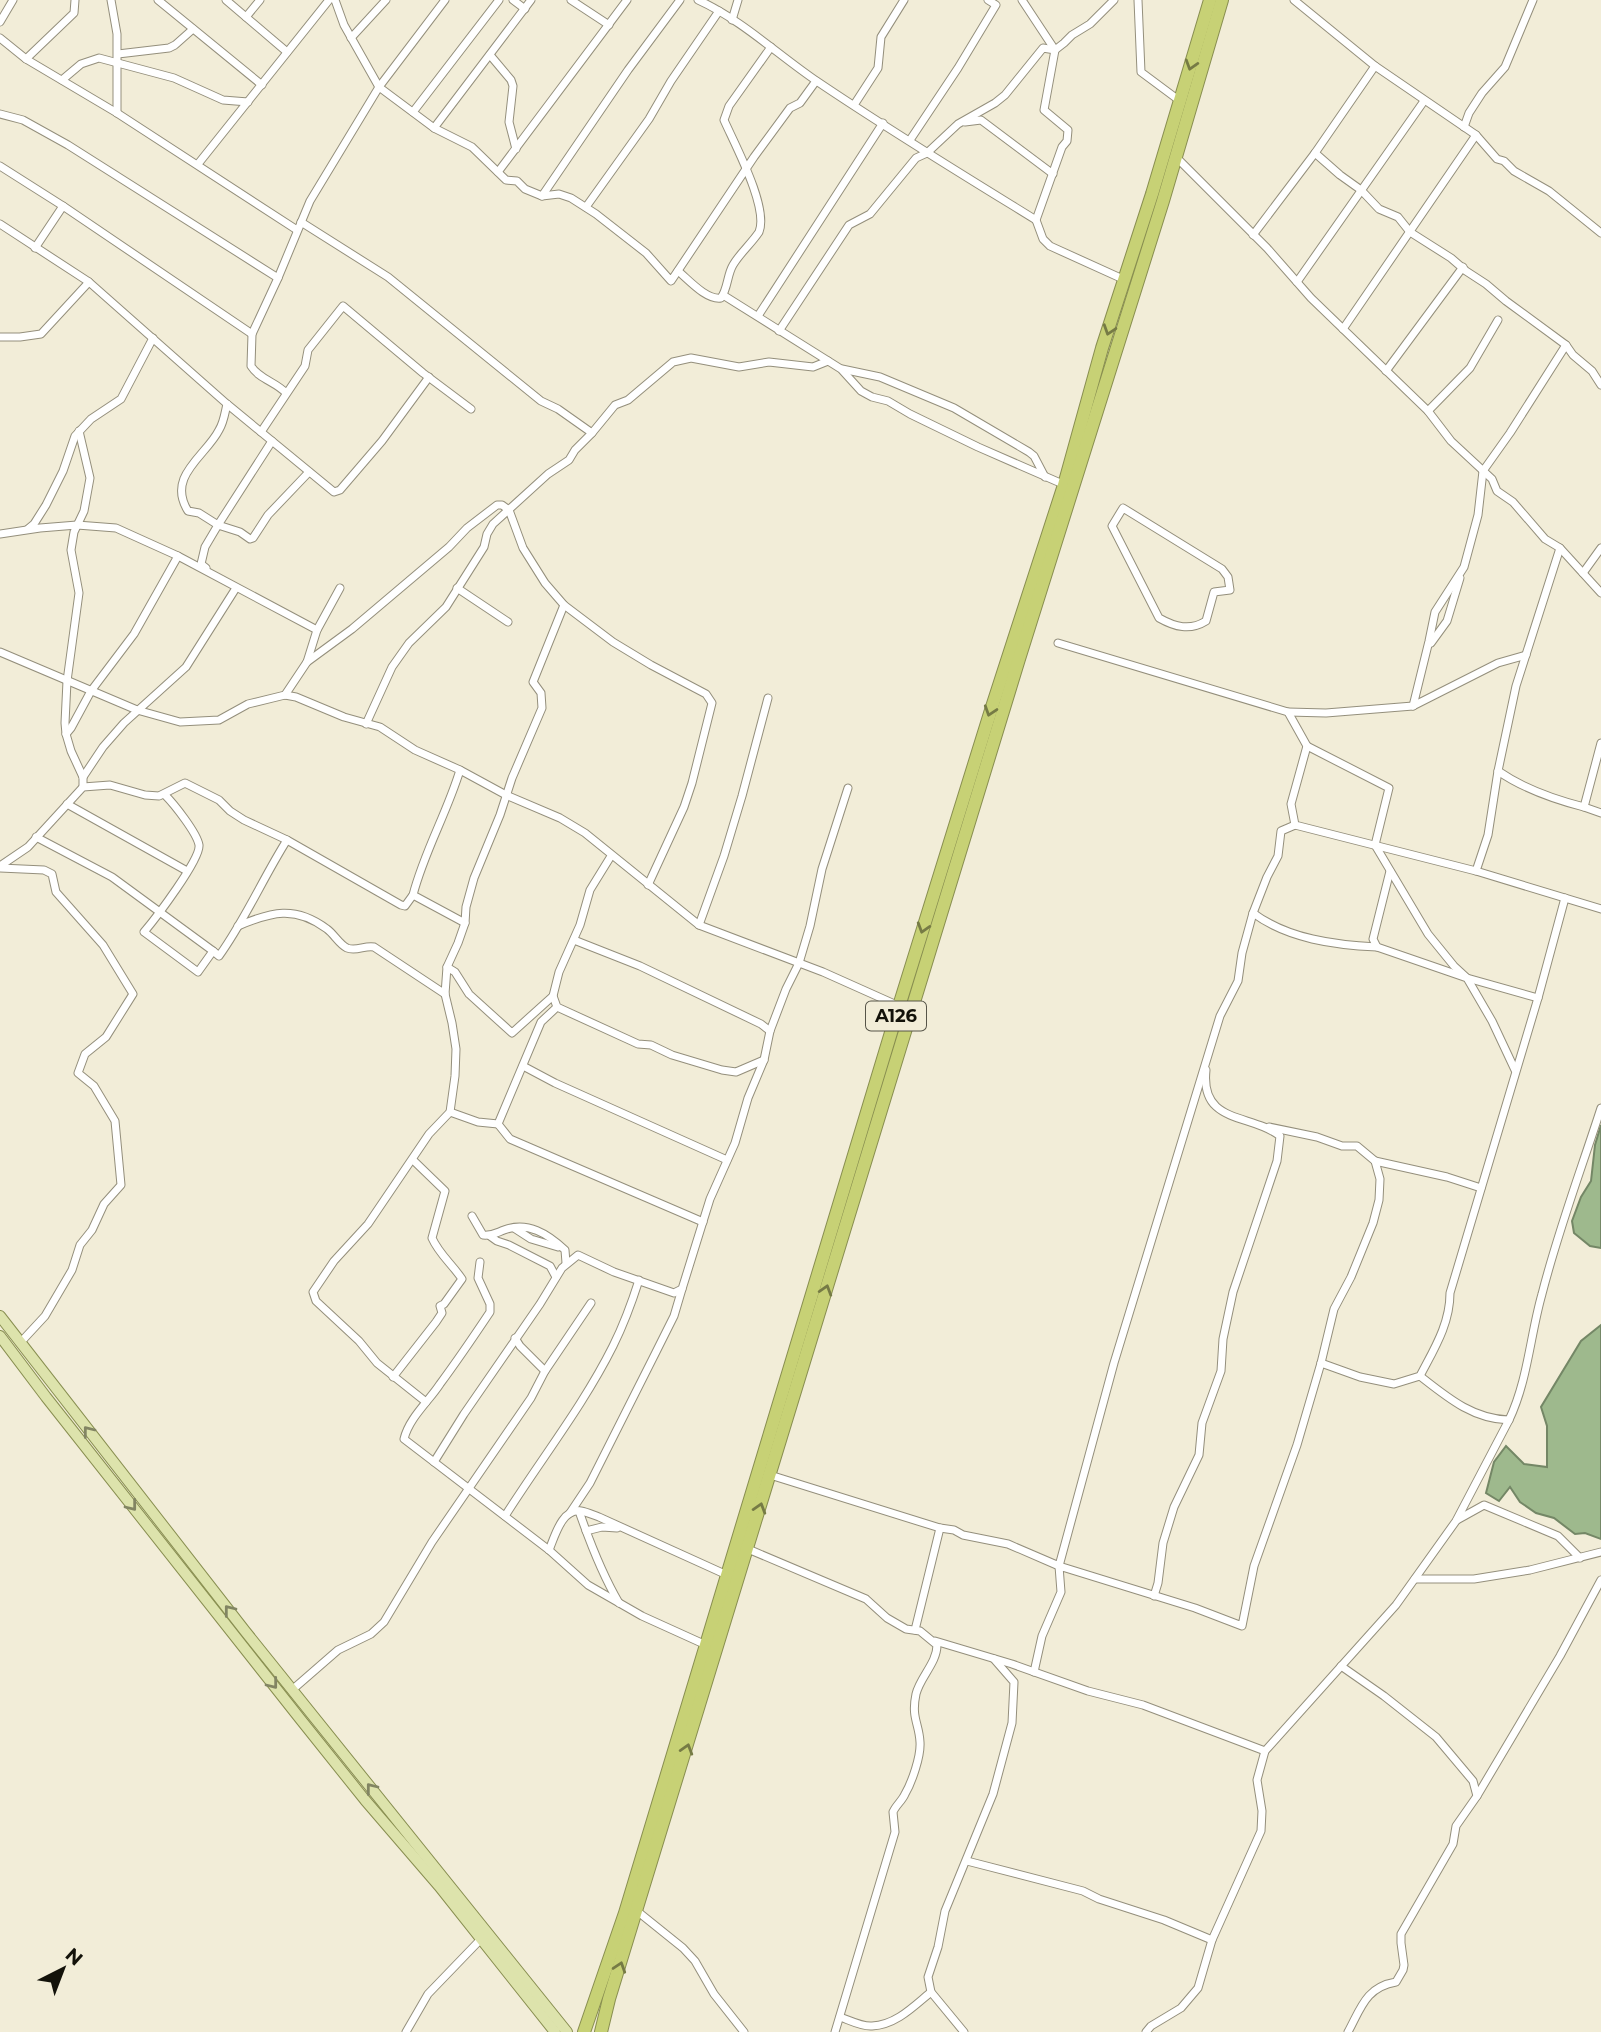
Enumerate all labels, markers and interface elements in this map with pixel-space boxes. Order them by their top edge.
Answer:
one-way arrow [1184,59,1199,71]
one-way arrow [1102,323,1117,335]
one-way arrow [984,704,999,716]
one-way arrow [917,922,932,934]
road number: A126 [866,1001,926,1030]
one-way arrow [818,1285,833,1297]
one-way arrow [84,1426,97,1439]
one-way arrow [124,1497,136,1510]
one-way arrow [752,1502,766,1515]
one-way arrow [224,1605,237,1618]
one-way arrow [265,1677,278,1689]
one-way arrow [678,1743,693,1755]
one-way arrow [366,1783,379,1795]
north arrow [28,1934,98,2004]
text: N [61,1943,87,1970]
one-way arrow [612,1961,626,1973]

